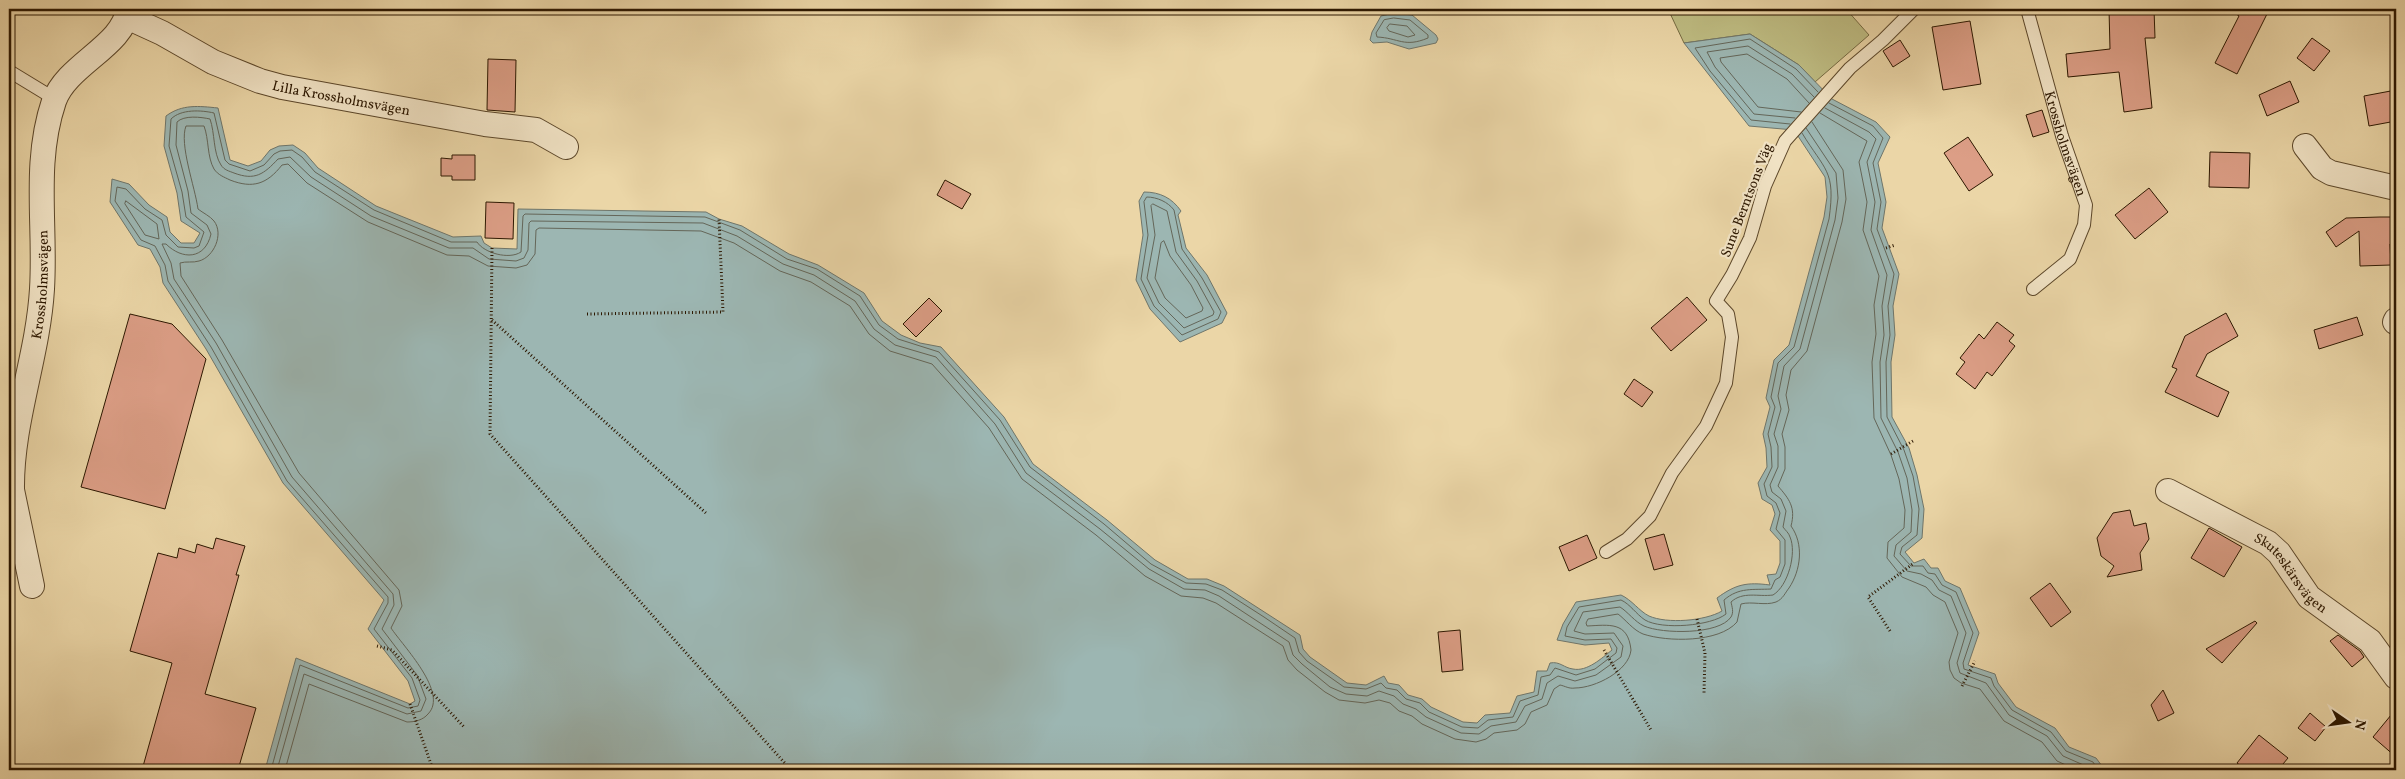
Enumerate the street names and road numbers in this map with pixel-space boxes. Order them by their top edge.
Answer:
street label: Lilla Krossholmsvägen [270,77,411,121]
street label: Krossholmsvägen [2039,89,2090,199]
street label: Sune Berntsons Väg [1717,141,1778,260]
street label: Krossholmsvägen [28,230,54,341]
street label: Skuteskärsvägen [2250,529,2331,618]

